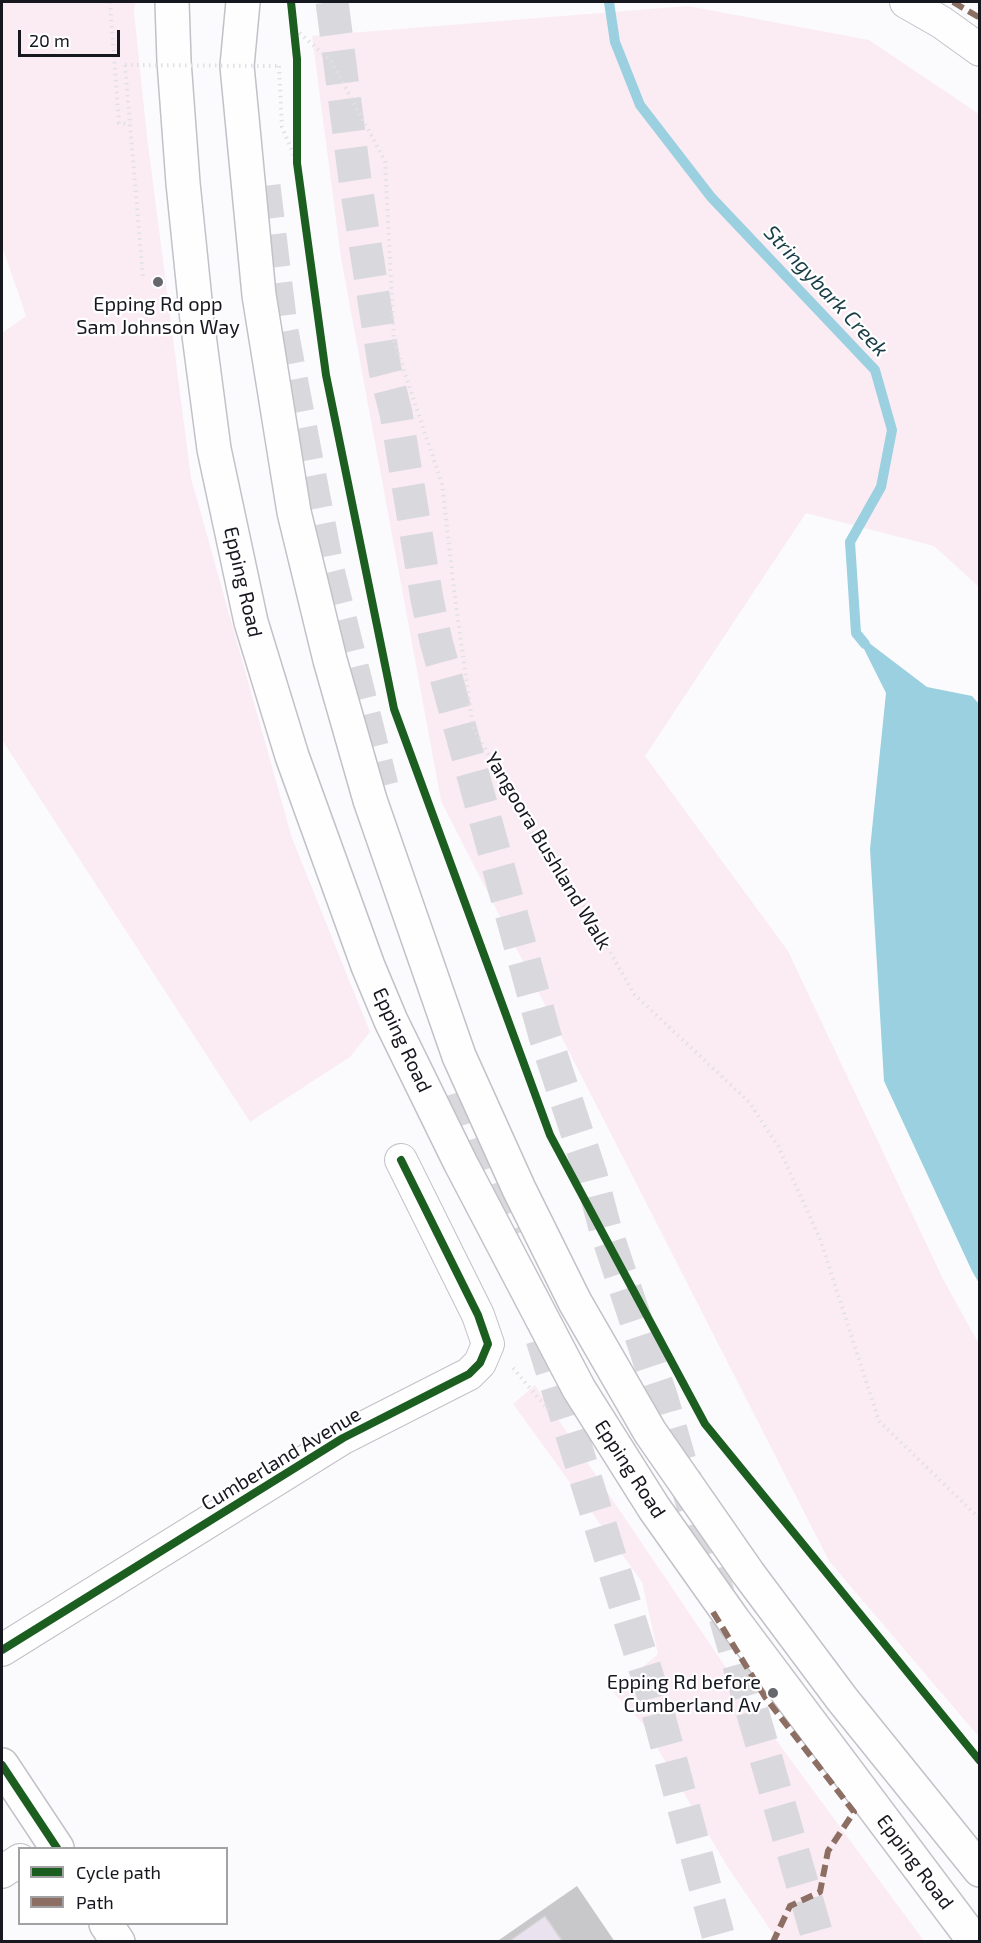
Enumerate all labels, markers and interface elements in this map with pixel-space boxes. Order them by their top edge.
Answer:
scale bar [21,18,123,56]
text: 20 m [29,29,70,51]
water label: Stringybark Creek [759,220,893,362]
marker: Epping Rd opp Sam Johnson Way [151,275,165,289]
place label: Epping Rd opp Sam Johnson Way [76,292,240,339]
street label: Epping Road [219,524,267,640]
street label: Yangoora Bushland Walk [480,748,616,954]
street label: Epping Road [367,984,437,1096]
street label: Cumberland Avenue [197,1402,365,1516]
street label: Epping Road [589,1415,671,1523]
place label: Epping Rd before Cumberland Av [607,1670,761,1717]
marker: Epping Rd before Cumberland Av [766,1686,780,1700]
street label: Epping Road [872,1810,958,1914]
legend [18,1847,228,1925]
text: Cycle path [76,1861,161,1883]
text: Path [76,1891,114,1913]

